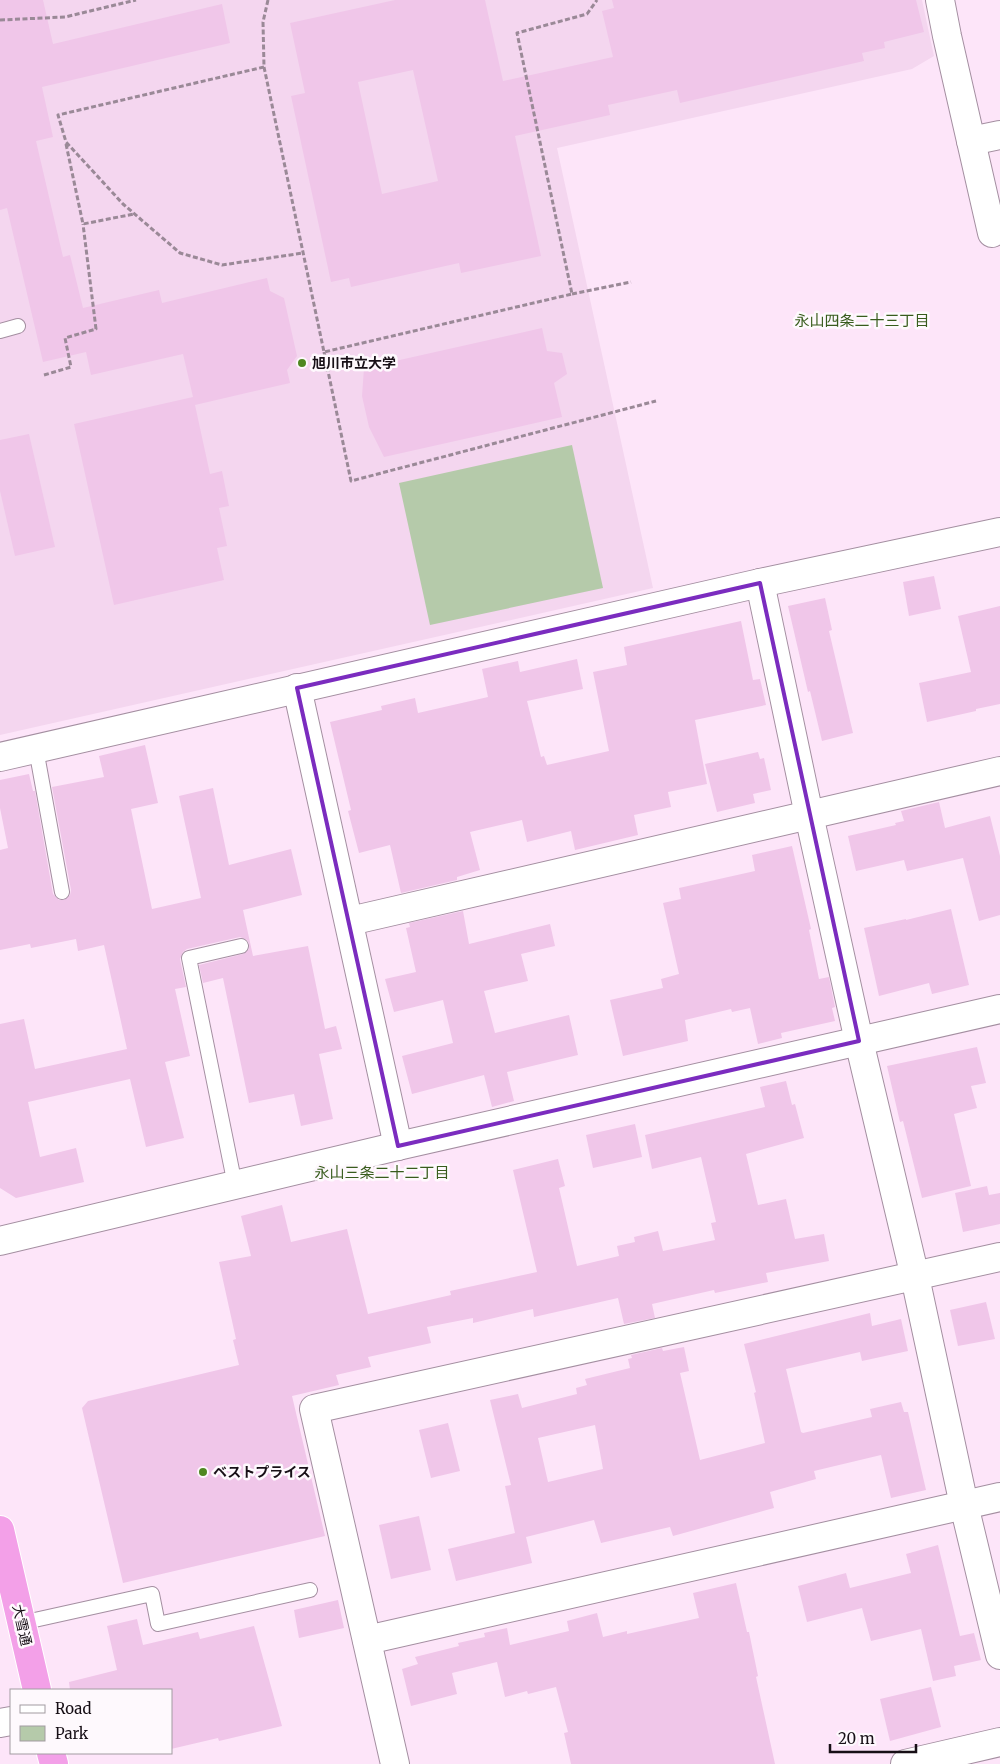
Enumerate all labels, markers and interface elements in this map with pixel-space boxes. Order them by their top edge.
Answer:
district label: 永山四条二十三丁目 [794,311,930,330]
place label: 旭川市立大学 [312,354,396,372]
marker: 旭川市立大学 [296,357,308,369]
district label: 永山三条二十二丁目 [314,1163,450,1182]
place label: ベストプライス [213,1463,311,1481]
marker: ベストプライス [197,1466,209,1478]
street label: 大雪通 [9,1603,35,1647]
legend [10,1689,172,1754]
text: Road [55,1699,91,1718]
scale bar [830,1722,916,1754]
text: Park [55,1724,89,1743]
text: 20 m [838,1729,875,1748]

